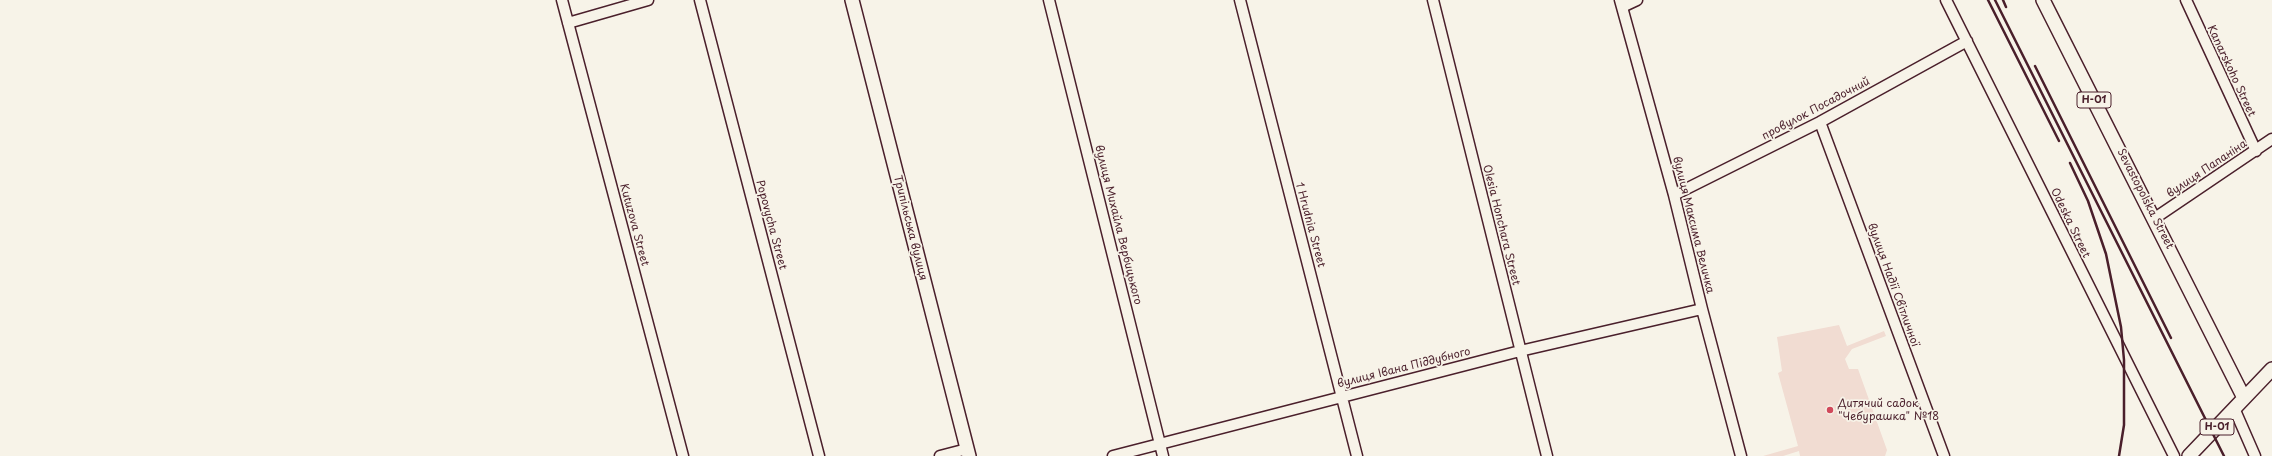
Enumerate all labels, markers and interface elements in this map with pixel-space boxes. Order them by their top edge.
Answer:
street label: Kanarskoho Street [2204,23,2258,119]
street label: провулок Посадочний [1760,75,1872,143]
road number: Н-01 [2077,92,2111,108]
street label: вулиця Папаніна [2164,137,2250,201]
street label: вулиця Михайла Вербицького [1092,144,1144,306]
street label: Sevastopolska Street [2114,147,2176,251]
street label: вулиця Максима Величка [1670,155,1716,295]
street label: Olesia Honchara Street [1480,163,1522,287]
street label: Трипільська вулиця [891,174,929,282]
street label: Popovycha Street [753,179,789,271]
street label: 1 Hrudnia Street [1292,181,1328,269]
street label: Kutuzova Street [617,182,651,268]
street label: Odeska Street [2047,186,2093,260]
street label: вулиця Надії Світличної [1864,221,1922,349]
street label: вулиця Івана Піддубного [1336,345,1472,391]
place label: Дитячий садок "Чебурашка" №18 [1838,397,1939,423]
marker: Дитячий садок "Чебурашка" №18 [1825,405,1835,415]
road number: Н-01 [2200,419,2234,435]

